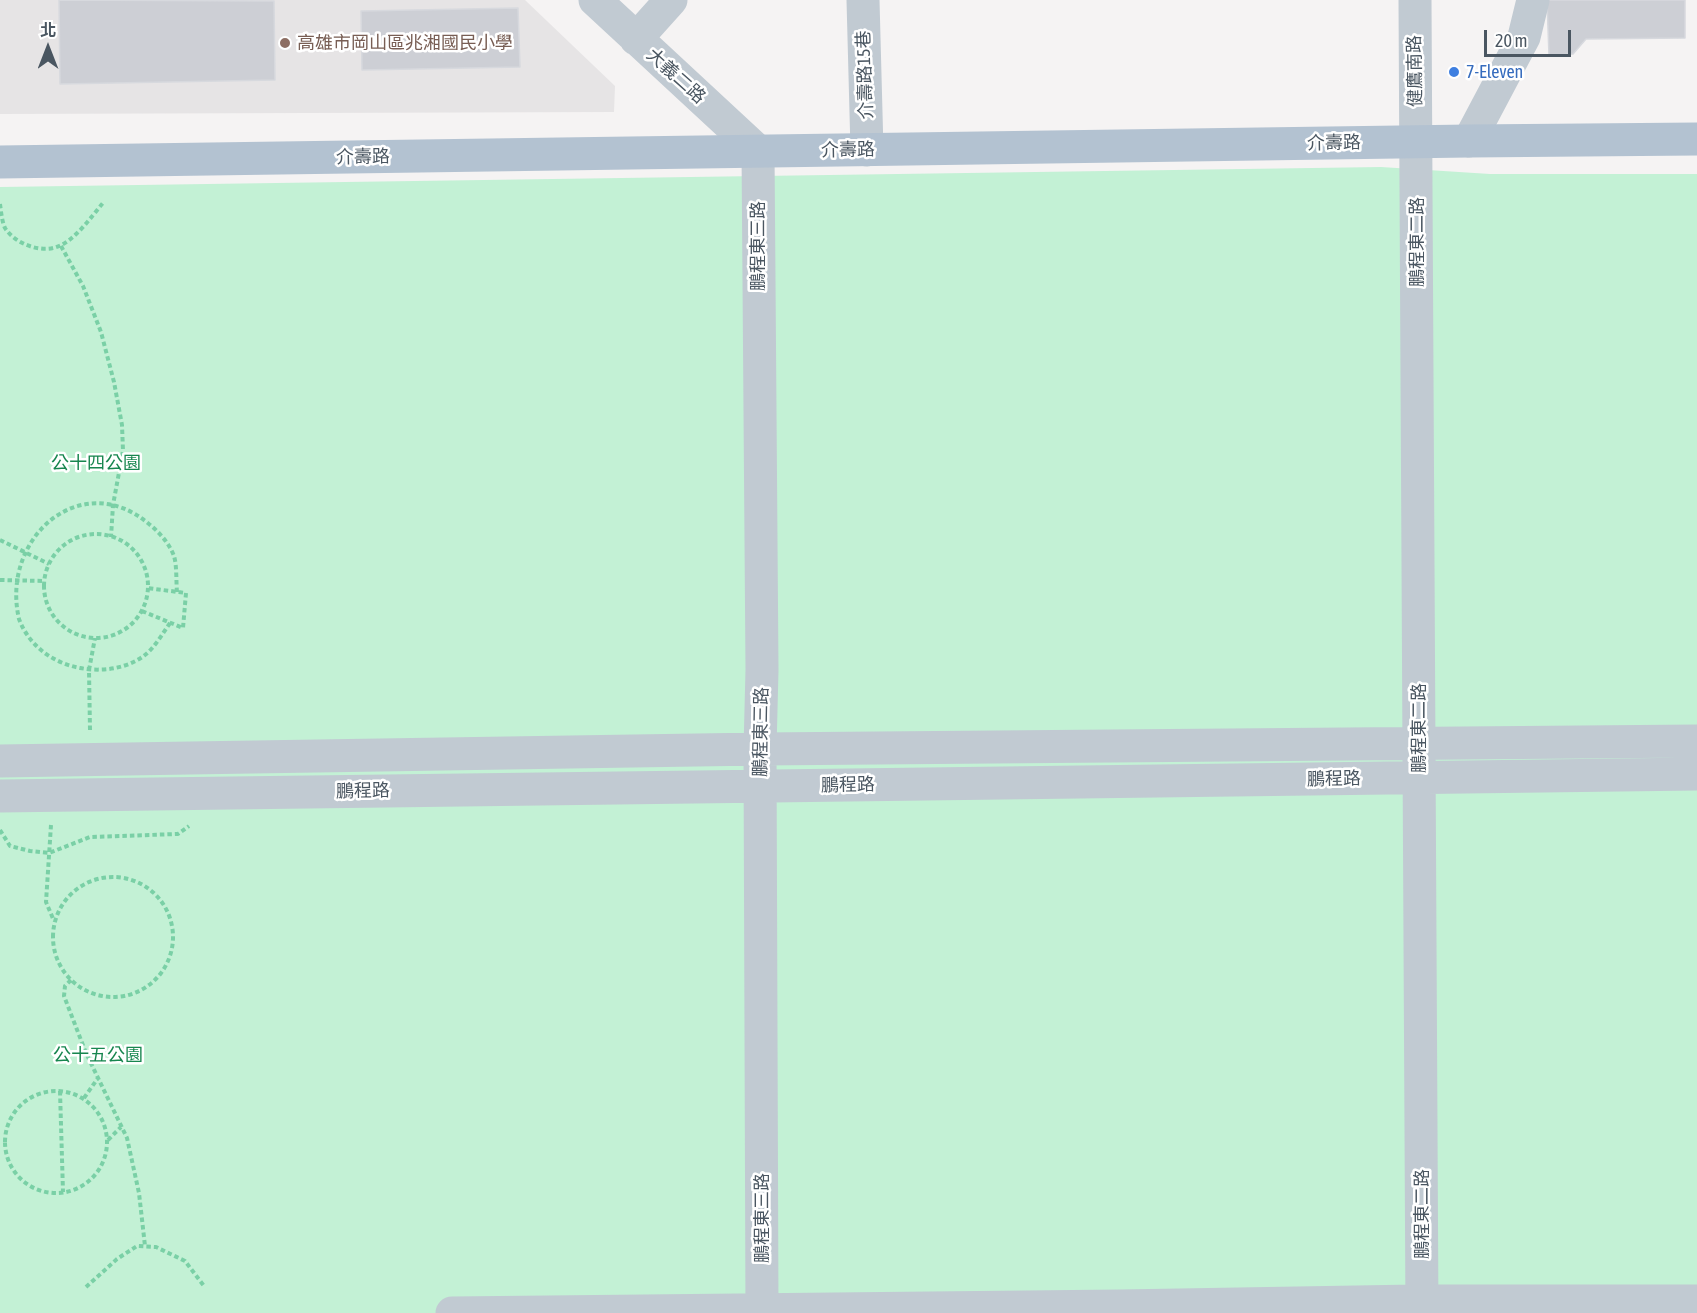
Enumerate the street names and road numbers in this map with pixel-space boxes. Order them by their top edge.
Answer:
street label: 介壽路15巷 [853,30,877,120]
street label: 健鷹南路 [1404,35,1426,107]
street label: 大義二路 [642,44,710,108]
street label: 介壽路 [1307,132,1361,154]
street label: 介壽路 [821,139,875,161]
street label: 介壽路 [336,146,390,168]
street label: 鵬程東二路 [1406,197,1428,287]
street label: 鵬程東三路 [747,201,769,291]
street label: 鵬程東二路 [1408,683,1430,773]
street label: 鵬程東三路 [749,687,773,777]
street label: 鵬程路 [1307,768,1361,790]
street label: 鵬程路 [821,774,875,796]
street label: 鵬程路 [336,780,390,802]
street label: 鵬程東二路 [1411,1169,1433,1259]
street label: 鵬程東三路 [751,1173,773,1263]

